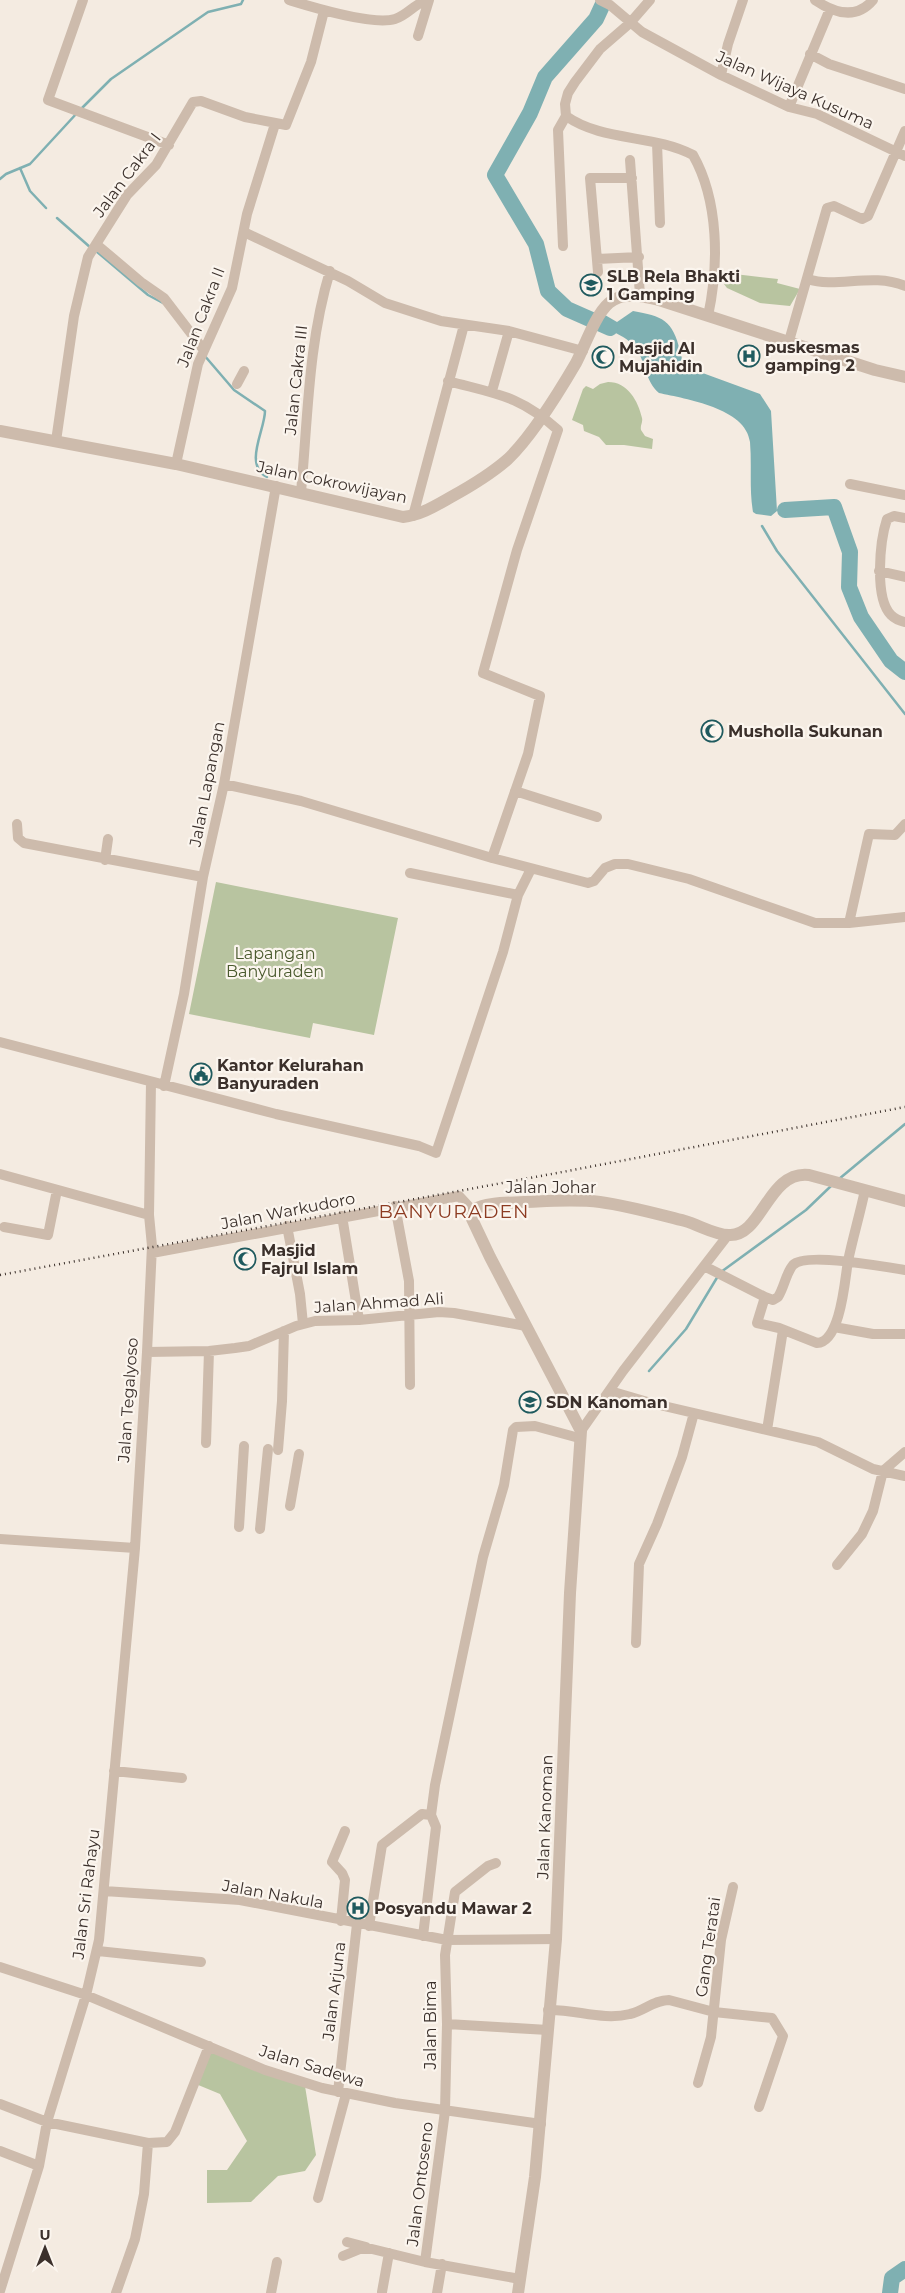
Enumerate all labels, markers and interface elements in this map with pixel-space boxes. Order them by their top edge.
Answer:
street label: Jalan Wijaya Kusuma [712,46,877,133]
street label: Jalan Cakra I [89,129,165,222]
street label: Jalan Cakra II [173,264,229,371]
place label: SLB Rela Bhakti 1 Gamping [607,267,740,304]
school or university icon: SLB Rela Bhakti 1 Gamping [579,273,603,297]
street label: Jalan Cakra III [281,324,311,437]
place label: puskesmas gamping 2 [765,338,860,375]
place label: Masjid Al Mujahidin [619,339,703,376]
hospital icon: puskesmas gamping 2 [737,344,761,368]
mosque icon: Masjid Al Mujahidin [591,345,615,369]
street label: Jalan Cokrowijayan [254,457,409,507]
mosque icon: Musholla Sukunan [700,719,724,743]
street label: Jalan Lapangan [185,720,228,849]
place label: Musholla Sukunan [728,722,883,741]
park label: Lapangan Banyuraden [226,944,324,981]
place label: Kantor Kelurahan Banyuraden [217,1056,364,1093]
public building icon: Kantor Kelurahan Banyuraden [189,1062,213,1086]
street label: Jalan Johar [505,1178,596,1197]
street label: Jalan Warkudoro [218,1189,357,1234]
district label: BANYURADEN [378,1200,530,1223]
place label: Masjid Fajrul Islam [261,1241,358,1278]
mosque icon: Masjid Fajrul Islam [233,1247,257,1271]
street label: Jalan Ahmad Ali [312,1289,445,1317]
street label: Jalan Tegalyoso [114,1337,142,1464]
school or university icon: SDN Kanoman [518,1390,542,1414]
place label: SDN Kanoman [546,1393,668,1412]
street label: Jalan Kanoman [533,1754,557,1881]
street label: Jalan Sri Rahayu [68,1828,103,1961]
street label: Jalan Nakula [220,1876,325,1912]
hospital icon: Posyandu Mawar 2 [346,1896,370,1920]
street label: Gang Teratai [692,1896,724,1998]
place label: Posyandu Mawar 2 [374,1899,532,1918]
street label: Jalan Arjuna [318,1940,349,2043]
street label: Jalan Bima [421,1981,440,2071]
street label: Jalan Sadewa [256,2041,367,2091]
street label: Jalan Ontoseno [403,2121,437,2248]
north arrow [20,2223,70,2273]
text: U [39,2226,51,2244]

